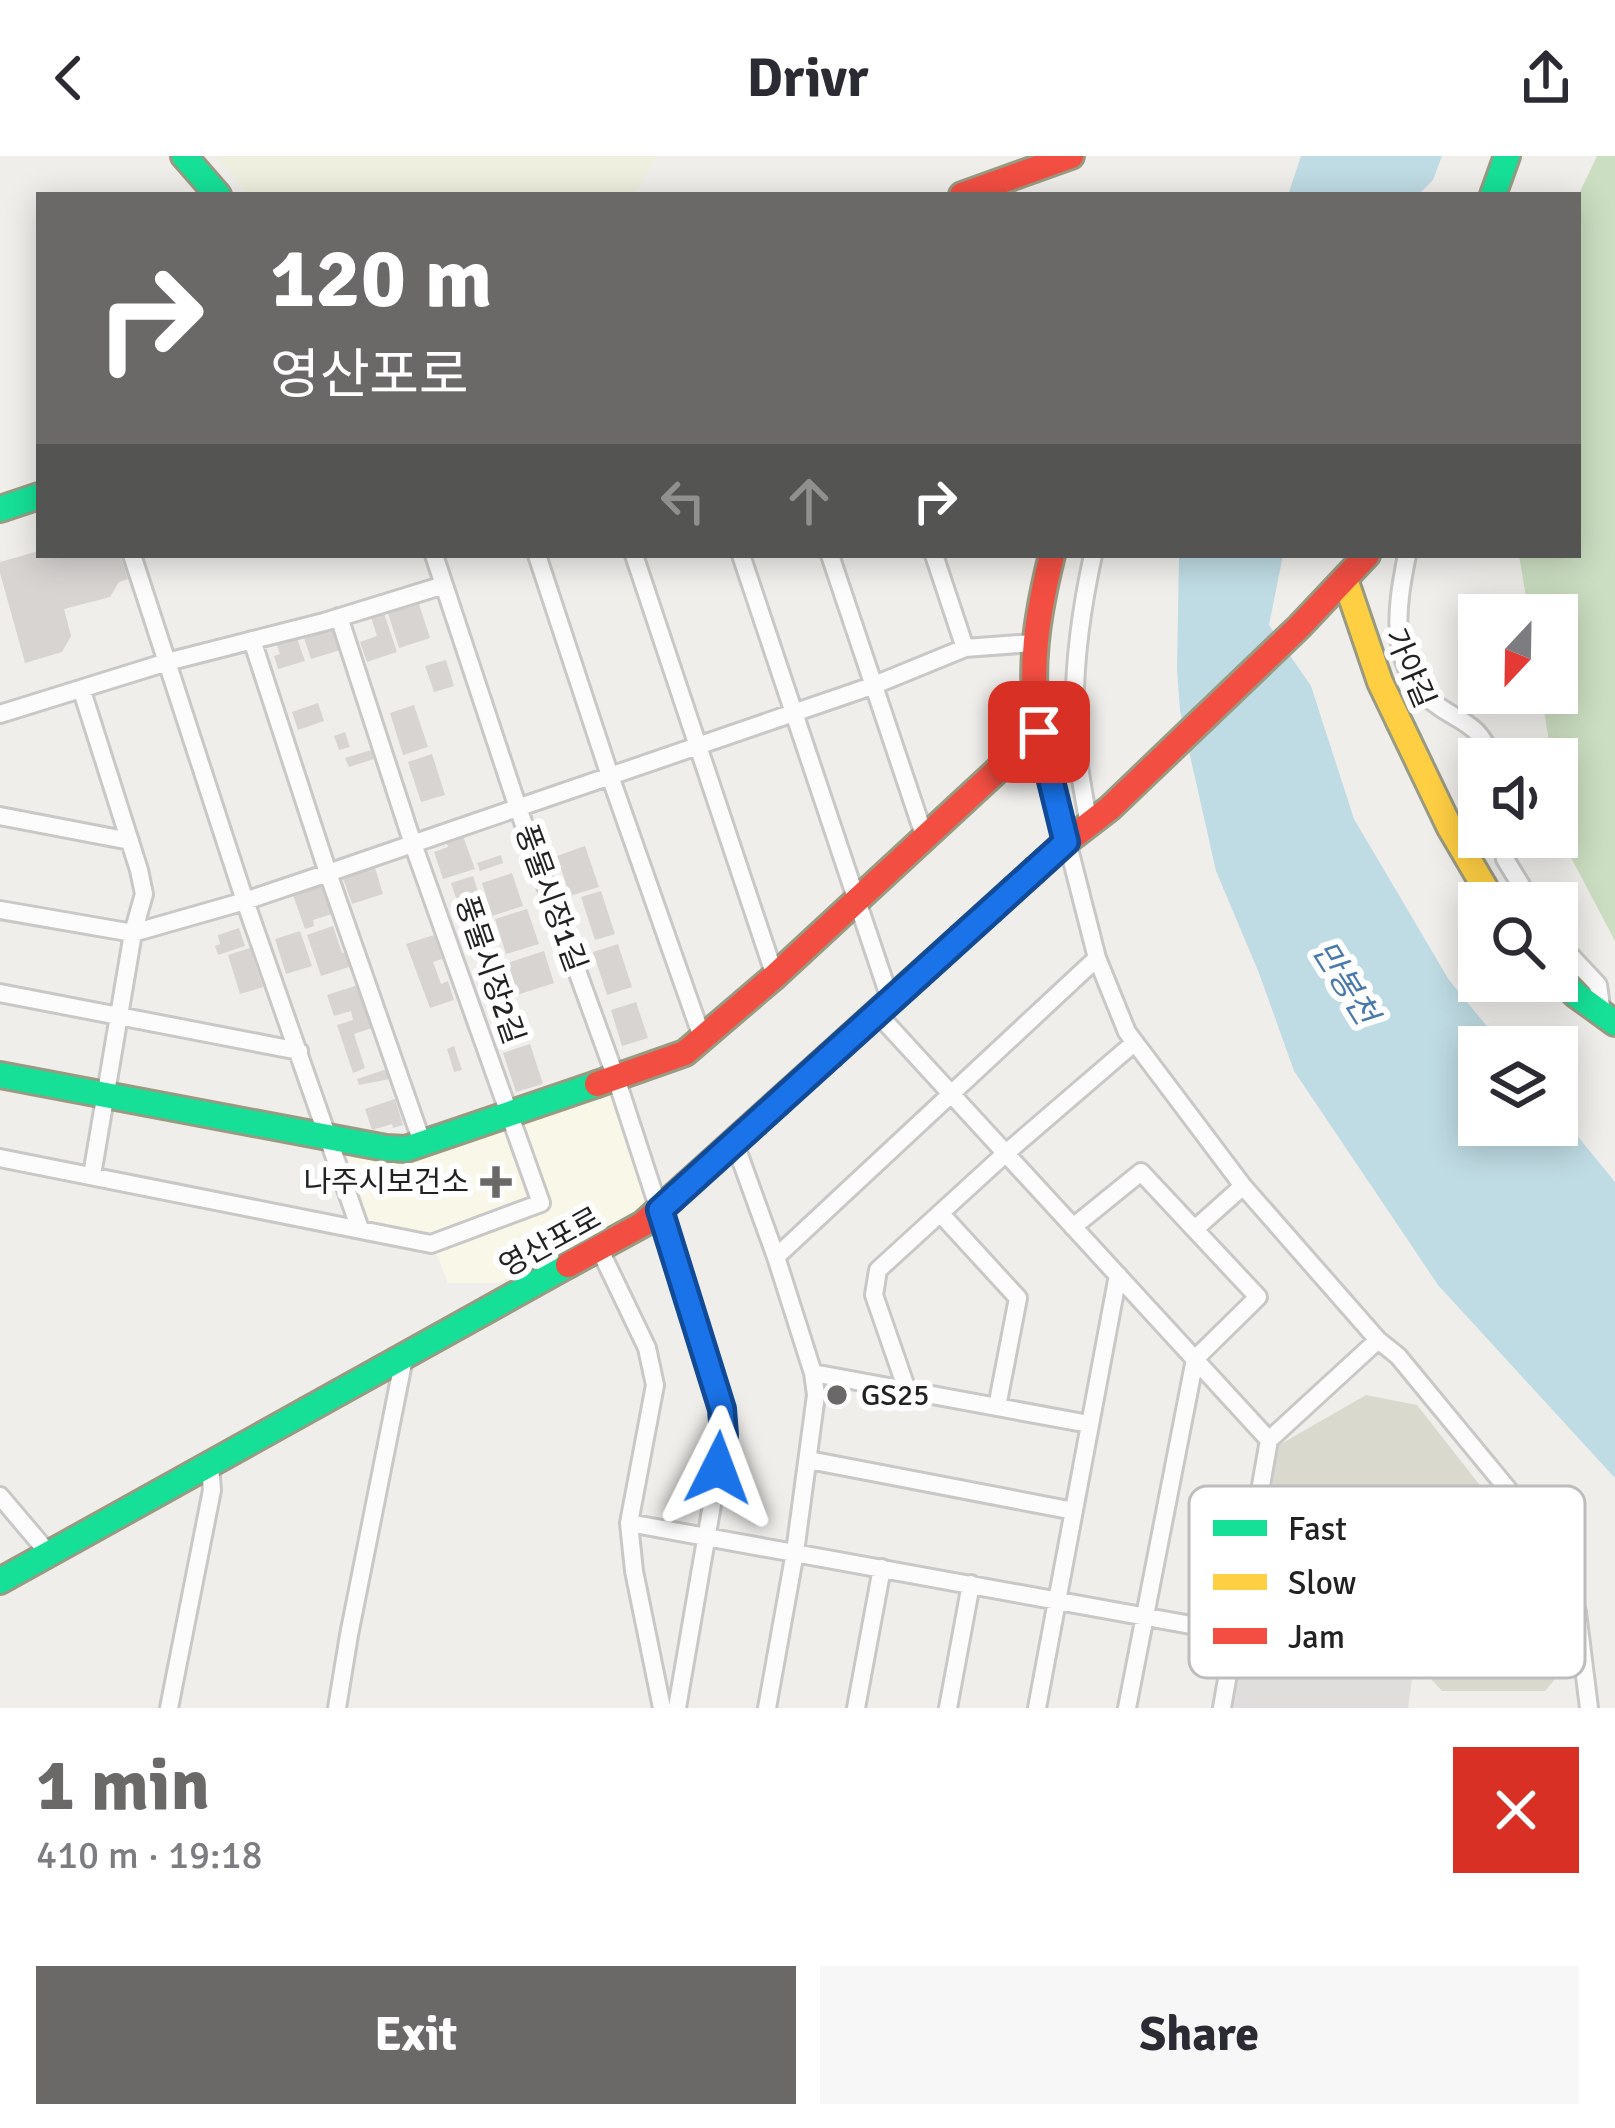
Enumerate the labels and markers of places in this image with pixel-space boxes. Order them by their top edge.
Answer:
pin [988,681,1090,783]
place label: 나주시보건소 [303,1164,469,1201]
marker: 나주시보건소 [480,1166,512,1198]
place label: GS25 [861,1377,929,1414]
marker: GS25 [824,1382,850,1408]

